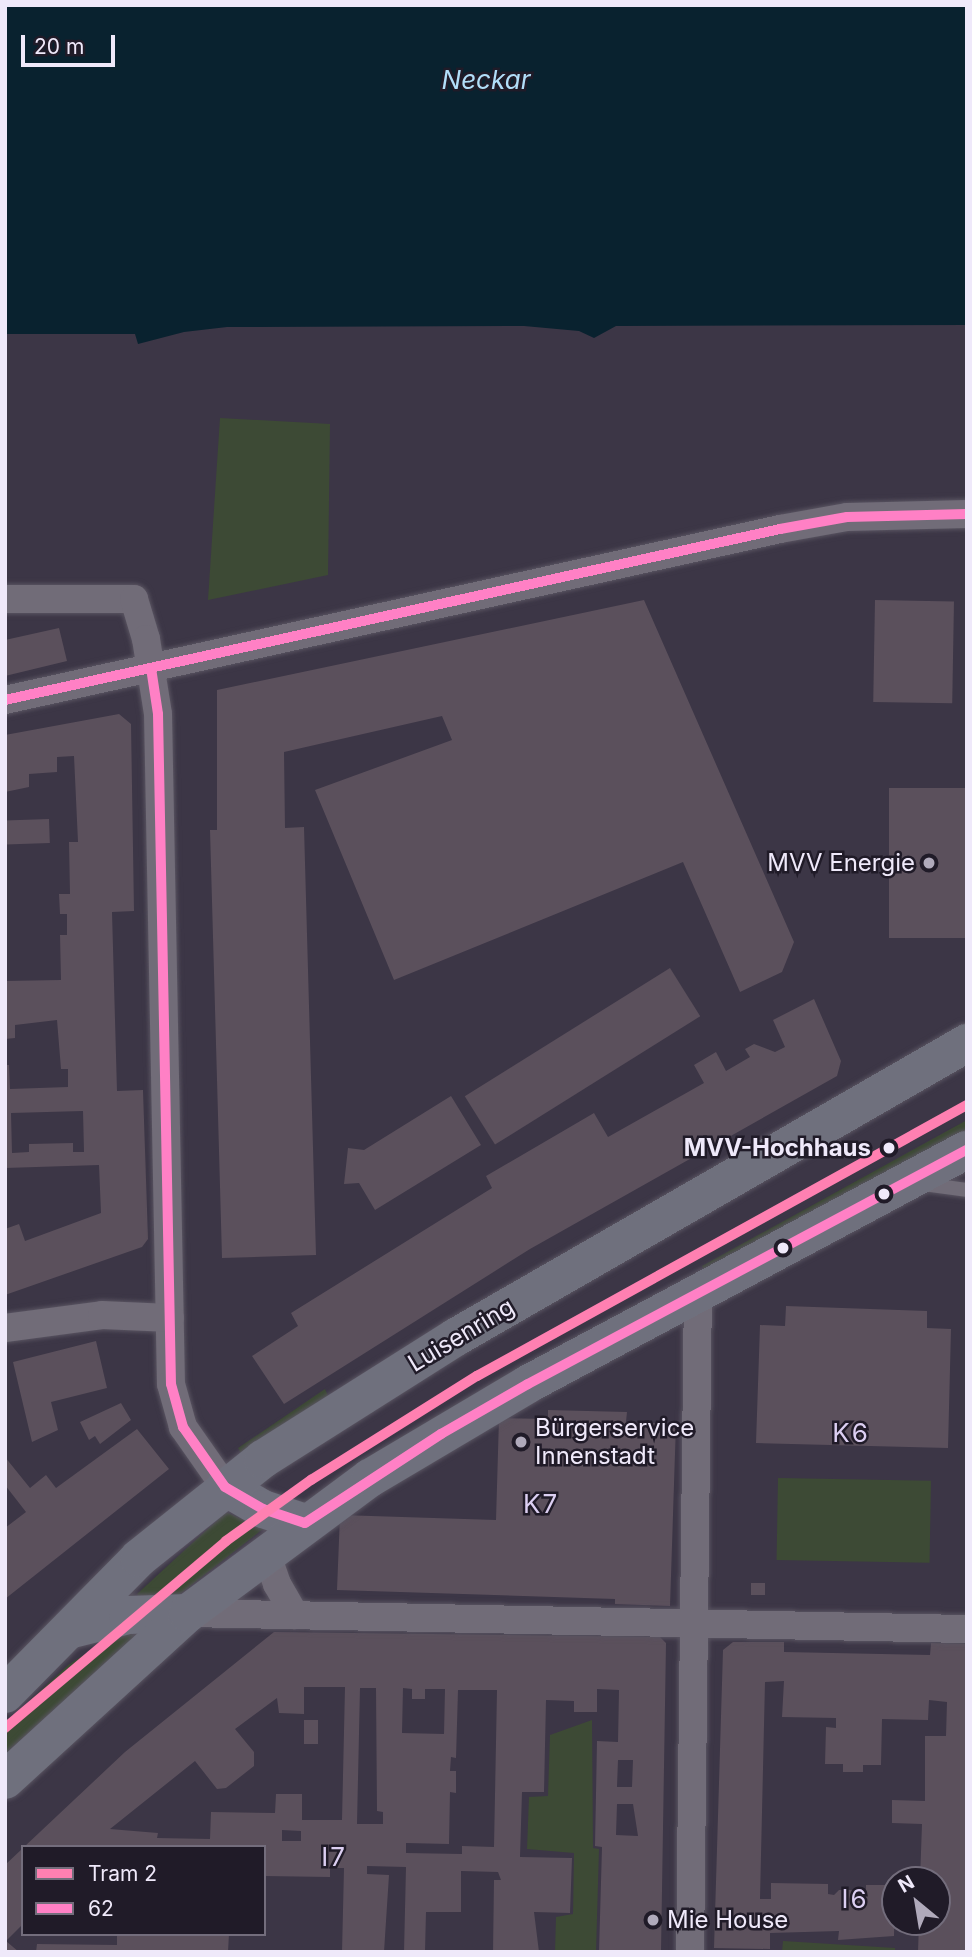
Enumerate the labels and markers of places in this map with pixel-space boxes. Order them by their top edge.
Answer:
place label: MVV Energie [767,849,915,877]
marker: MVV Energie [921,855,937,871]
place label: MVV-Hochhaus [684,1134,871,1162]
marker: MVV-Hochhaus [877,1136,901,1160]
unlabelled marker [877,1187,891,1201]
unlabelled marker [776,1241,790,1255]
place label: Bürgerservice Innenstadt [535,1414,694,1470]
marker: Bürgerservice Innenstadt [513,1434,529,1450]
place label: Mie House [667,1906,788,1934]
marker: Mie House [645,1912,661,1928]

